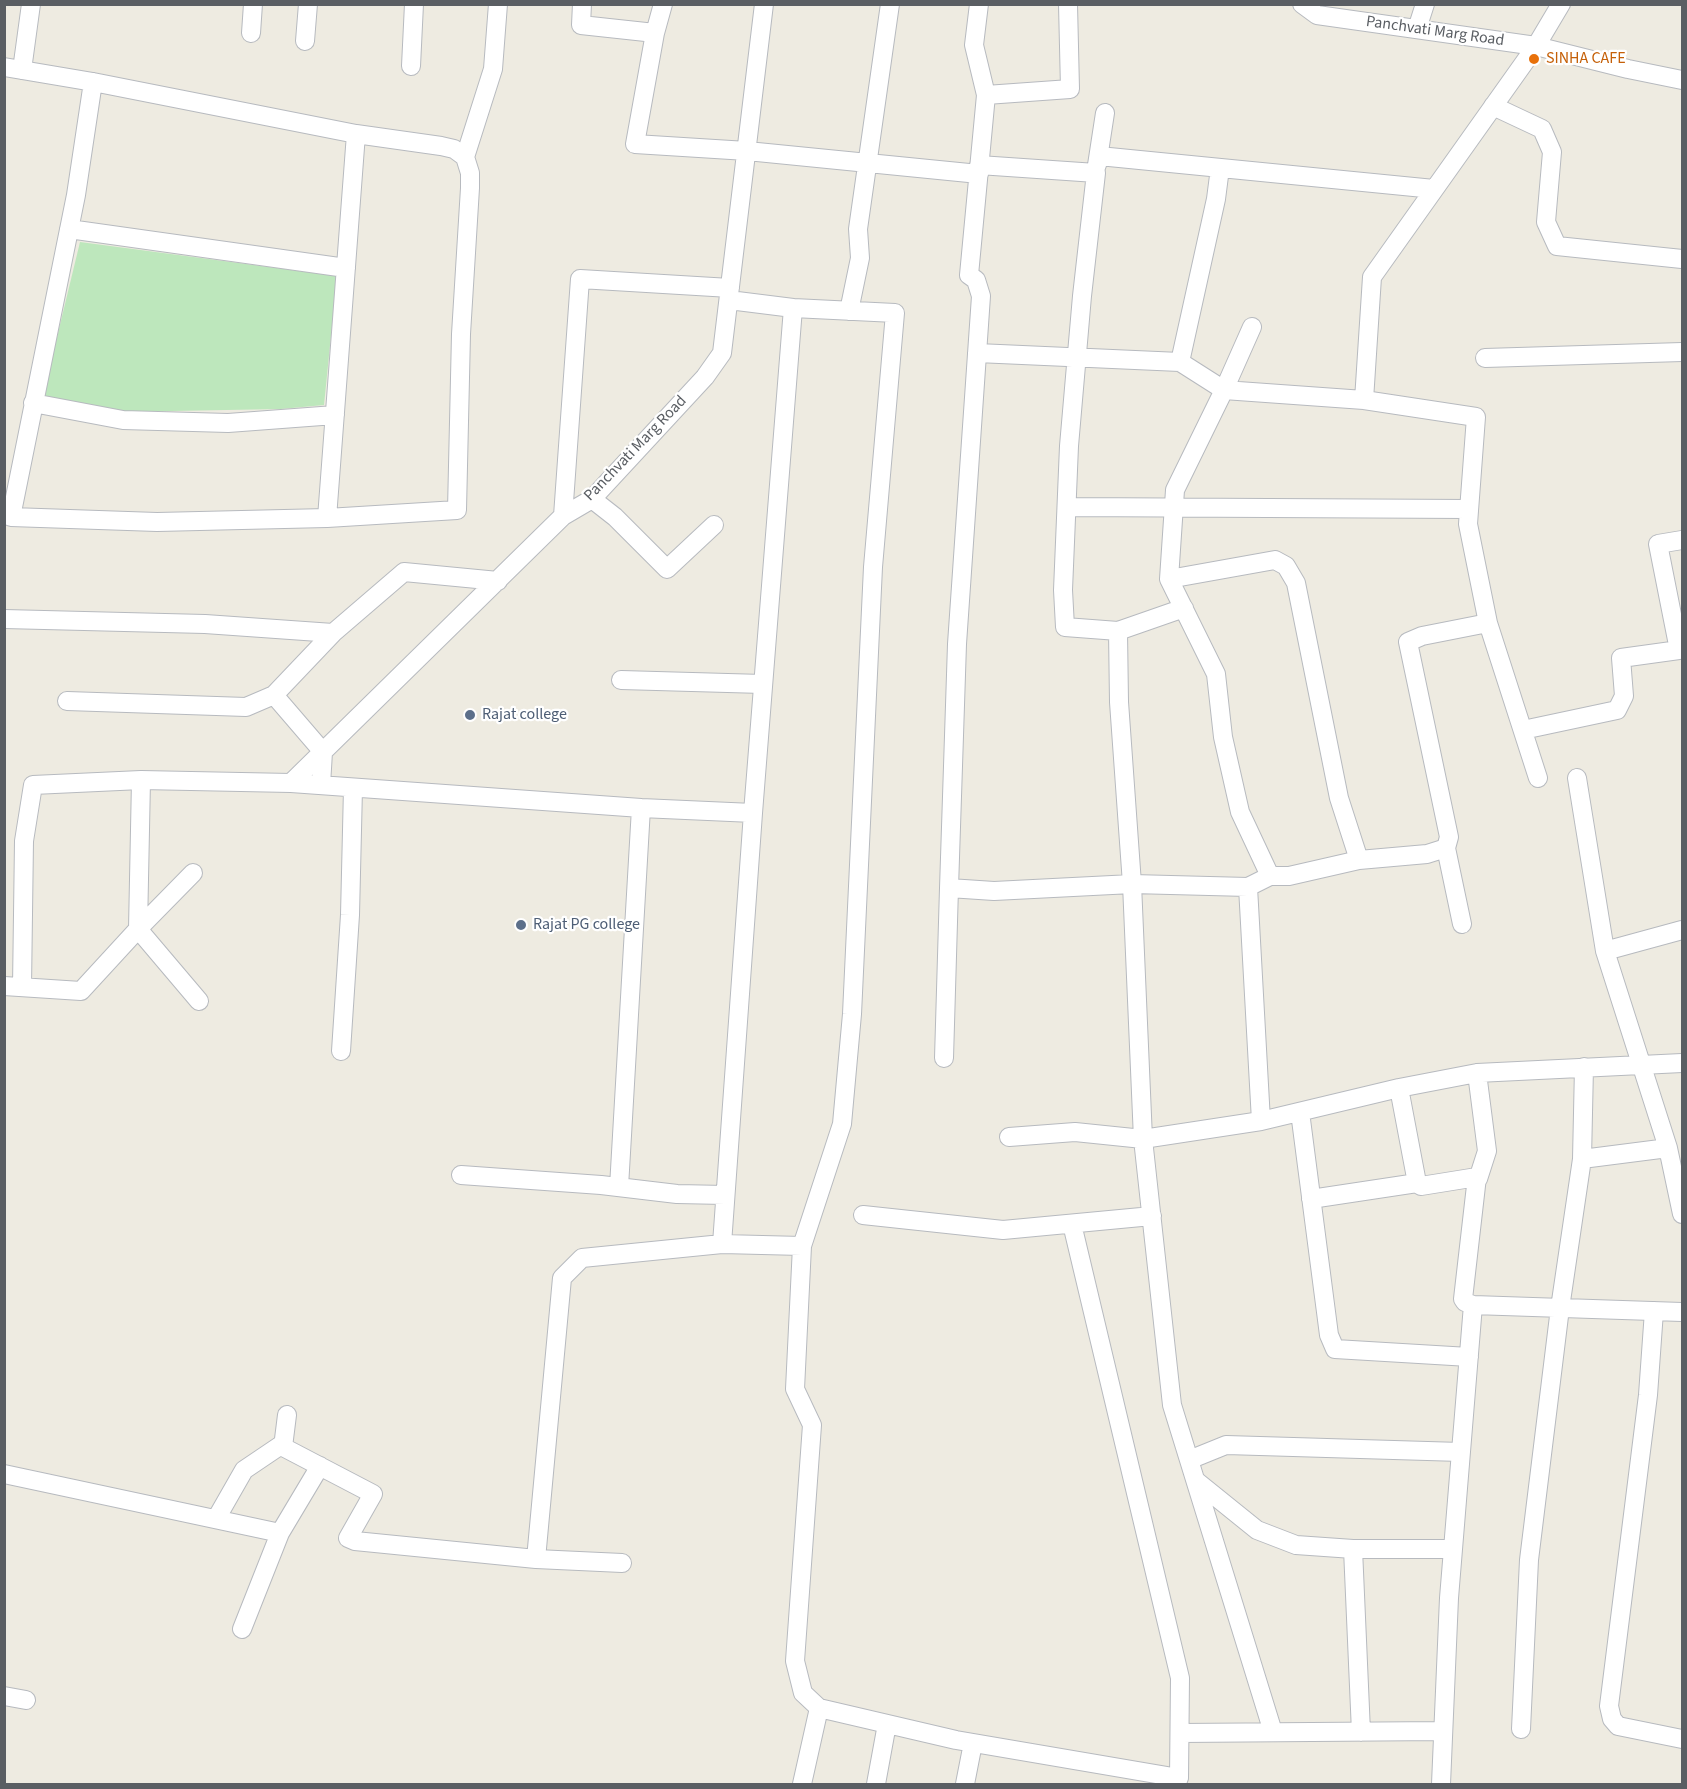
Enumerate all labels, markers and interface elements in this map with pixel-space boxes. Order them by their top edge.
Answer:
street label: Panchvati Marg Road [1365,13,1505,51]
place label: SINHA CAFE [1546,49,1626,69]
marker: SINHA CAFE [1527,52,1541,66]
street label: Panchvati Marg Road [581,392,691,506]
place label: Rajat college [482,705,567,725]
marker: Rajat college [463,708,477,722]
place label: Rajat PG college [533,915,640,935]
marker: Rajat PG college [514,918,528,932]

